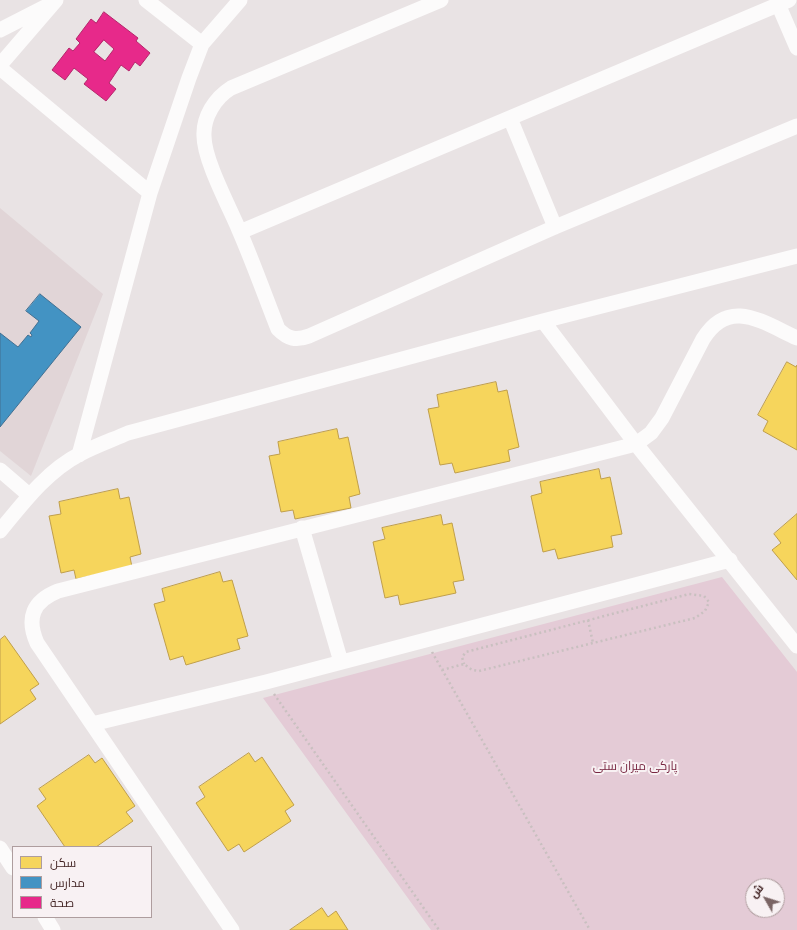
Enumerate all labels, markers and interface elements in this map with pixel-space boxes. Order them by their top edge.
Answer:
park label: پارکی میران ستی [593,760,677,774]
legend [12,846,152,918]
text: سكن [50,855,76,871]
text: مدارس [50,875,85,891]
north arrow [745,878,785,918]
text: ش [747,881,766,901]
text: صحة [50,895,74,911]

